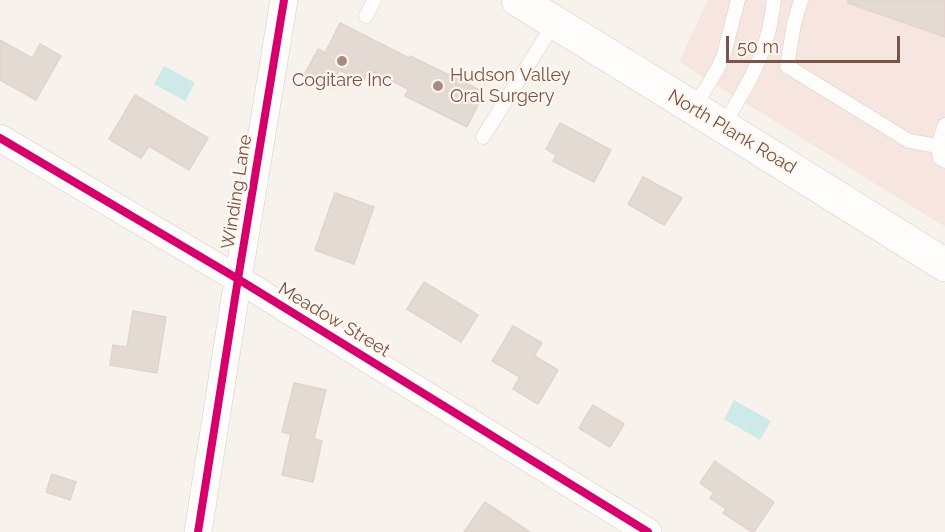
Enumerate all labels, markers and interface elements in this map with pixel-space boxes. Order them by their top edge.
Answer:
scale bar [729,24,903,62]
text: 50 m [737,36,779,57]
marker: Cogitare Inc [335,54,349,68]
place label: Hudson Valley Oral Surgery [450,65,571,107]
place label: Cogitare Inc [292,70,392,92]
marker: Hudson Valley Oral Surgery [431,79,445,93]
street label: North Plank Road [664,85,800,179]
street label: Winding Lane [217,133,257,251]
street label: Meadow Street [274,278,394,362]

